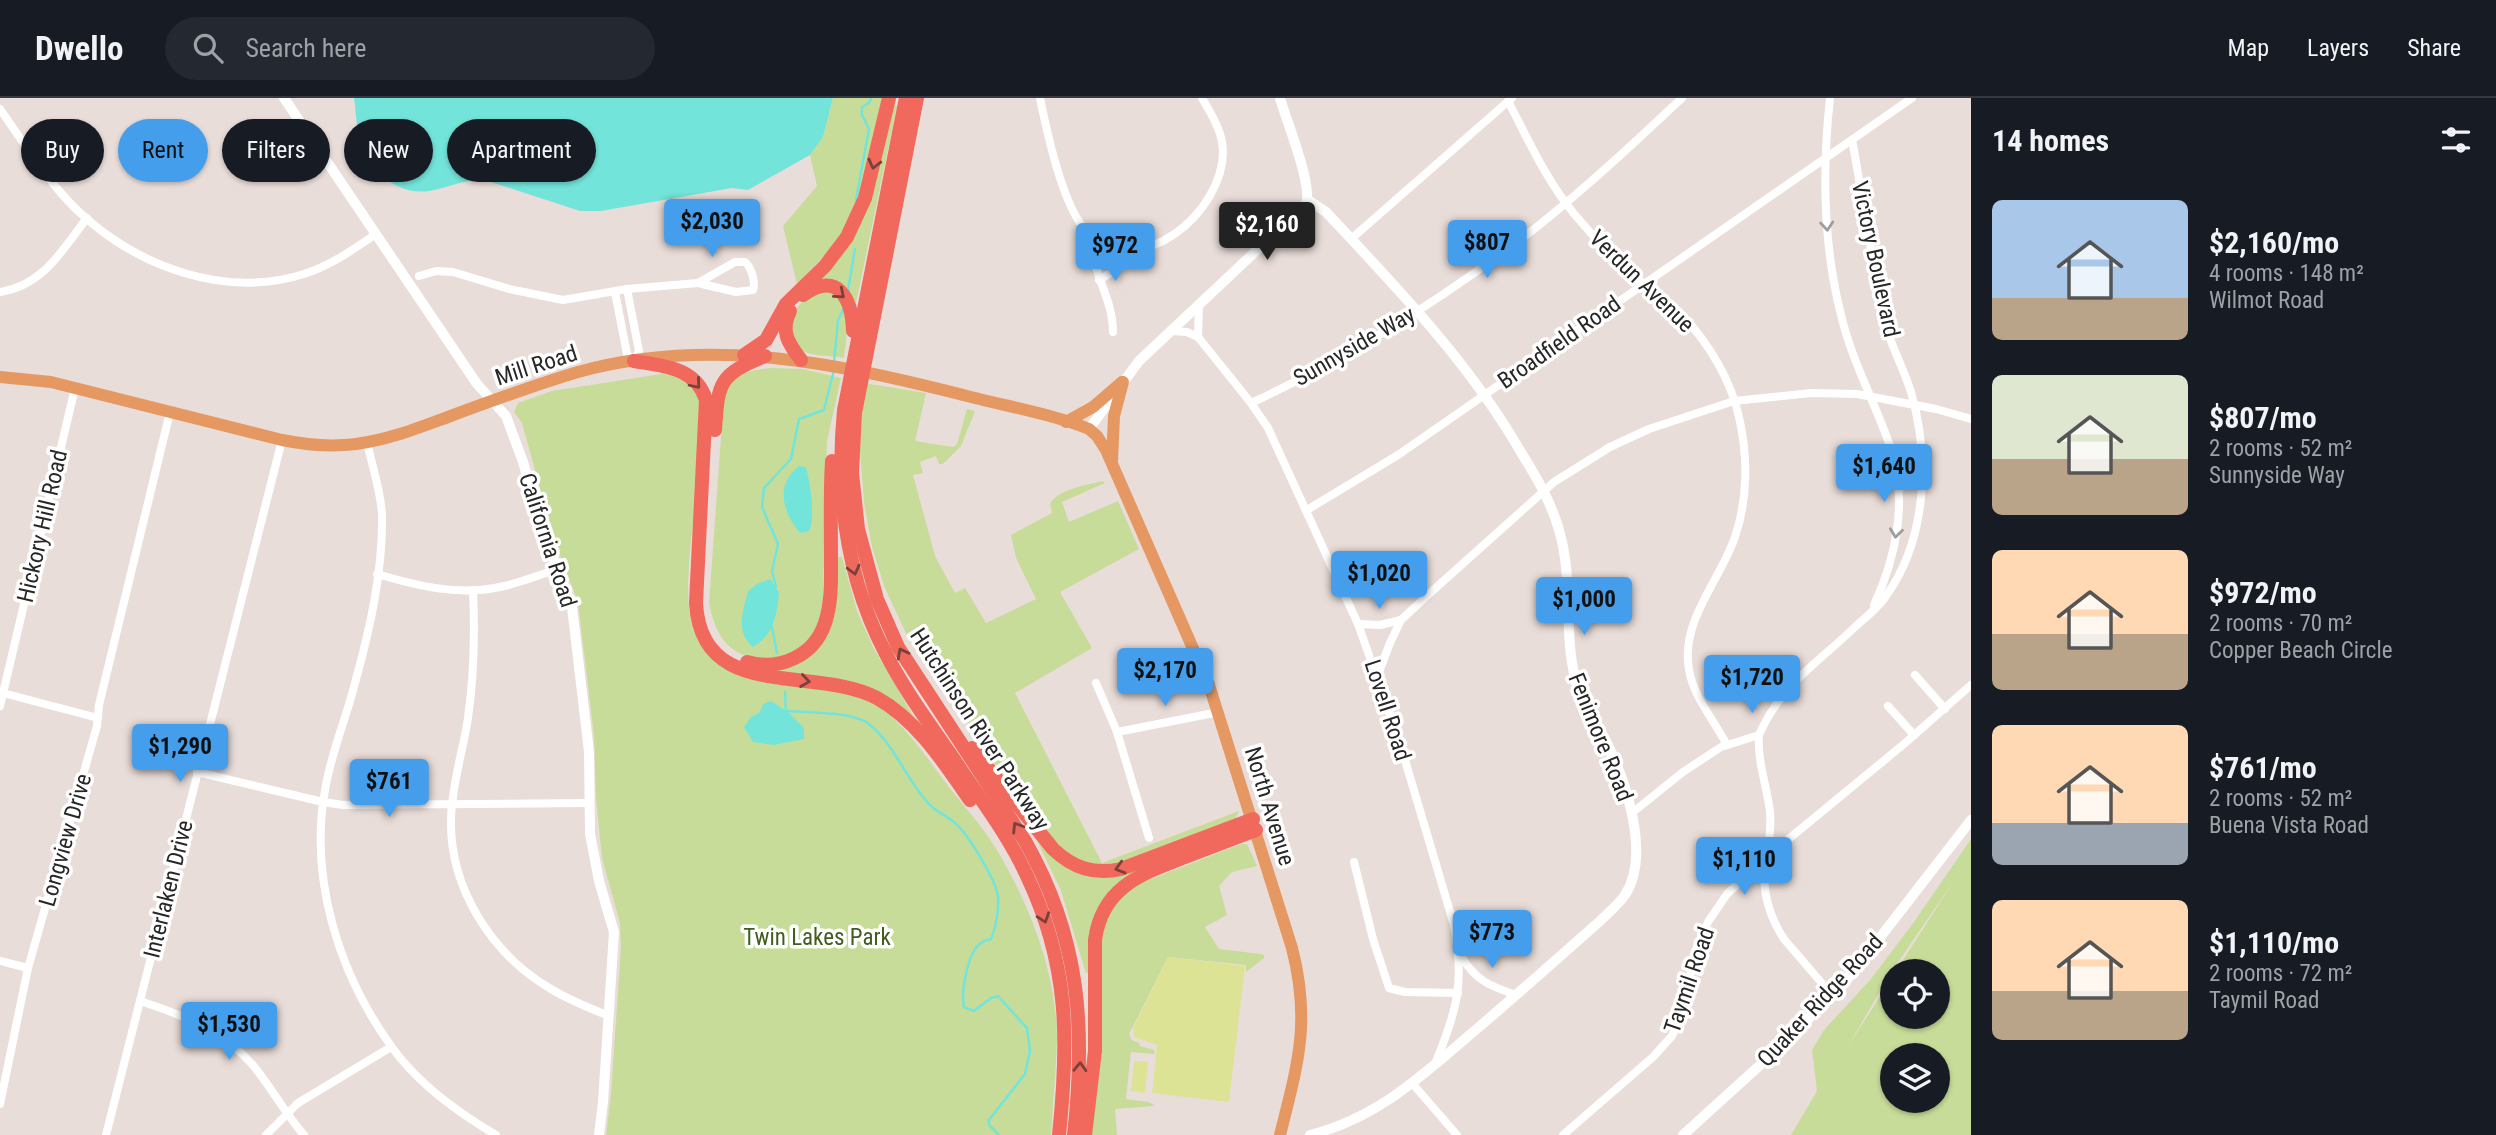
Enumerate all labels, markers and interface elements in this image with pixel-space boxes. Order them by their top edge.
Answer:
search box [165,17,655,80]
text: Dwello [35,29,123,68]
icon: search [189,29,227,67]
text: Search here [245,33,366,63]
text: Map [2228,34,2269,62]
text: Layers [2307,34,2369,62]
text: Share [2407,34,2461,62]
chip: Buy [21,119,104,182]
chip: Rent [118,119,208,182]
chip: Filters [222,119,330,182]
chip: New [344,119,433,182]
chip: Apartment [447,119,596,182]
icon: filters [2437,121,2475,159]
text: 14 homes [1992,123,2109,158]
one-way arrow [867,158,882,170]
street label: Victory Boulevard [1846,179,1905,340]
pin: $2,030 [655,200,769,259]
pin: $2,160 [1210,202,1324,262]
text: $2,030 [680,208,744,235]
text: $2,160 [1235,211,1299,238]
pin: $807 [1446,220,1528,280]
one-way arrow [1819,221,1834,232]
pin: $972 [1074,223,1156,283]
street label: Verdun Avenue [1584,225,1700,338]
text: $2,160/mo [2209,225,2339,260]
icon: home [2048,228,2132,312]
text: $807 [1464,229,1510,256]
text: $972 [1092,232,1138,259]
text: 4 rooms · 148 m² [2209,260,2364,287]
one-way arrow [832,285,845,298]
text: Wilmot Road [2209,287,2324,314]
street label: Broadfield Road [1493,290,1626,395]
street label: Sunnyside Way [1289,301,1420,392]
street label: Mill Road [492,340,581,391]
one-way arrow [688,375,700,388]
text: $807/mo [2209,400,2317,435]
icon: home [2048,403,2132,487]
text: 2 rooms · 52 m² [2209,435,2352,462]
pin: $1,640 [1827,444,1941,504]
street label: Hickory Hill Road [12,447,73,605]
text: $1,640 [1852,453,1916,480]
text: Sunnyside Way [2209,462,2345,489]
street label: California Road [513,470,582,611]
one-way arrow [1888,528,1903,539]
pin: $1,020 [1322,552,1436,611]
text: $1,020 [1347,560,1411,587]
one-way arrow [846,564,860,576]
text: $972/mo [2209,575,2317,610]
pin: $1,000 [1527,578,1641,637]
icon: home [2048,578,2132,662]
text: $1,000 [1552,586,1616,613]
text: 2 rooms · 70 m² [2209,610,2352,637]
street label: Hutchinson River Parkway [904,623,1055,836]
text: Copper Beach Circle [2209,637,2393,664]
one-way arrow [896,647,910,660]
pin: $2,170 [1108,648,1222,708]
street label: Lovell Road [1358,656,1417,764]
pin: $1,720 [1695,656,1809,715]
text: $2,170 [1133,657,1197,684]
text: $1,720 [1720,664,1784,691]
street label: Fenimore Road [1563,669,1639,805]
one-way arrow [800,673,811,688]
pin: $1,290 [123,724,237,784]
text: $1,290 [148,733,212,760]
street label: North Avenue [1239,743,1300,869]
text: $761/mo [2209,750,2317,785]
icon: home [2048,753,2132,837]
pin: $761 [348,760,430,819]
text: $761 [366,768,412,795]
street label: Longview Drive [34,771,97,910]
text: 2 rooms · 52 m² [2209,785,2352,812]
text: Buena Vista Road [2209,812,2369,839]
street label: Interlaken Drive [138,817,199,961]
one-way arrow [1012,822,1025,835]
pin: $1,110 [1687,838,1801,897]
text: $1,110 [1712,846,1776,873]
one-way arrow [1114,860,1126,874]
pin: $773 [1451,910,1533,970]
one-way arrow [1036,912,1050,924]
text: $773 [1469,919,1515,946]
park label: Twin Lakes Park [743,924,891,951]
street label: Taymil Road [1659,924,1720,1037]
text: $1,110/mo [2209,925,2339,960]
street label: Quaker Ridge Road [1752,928,1889,1072]
icon: home [2048,928,2132,1012]
map controls [1880,959,1950,1113]
button: locate [1880,959,1950,1029]
text: 2 rooms · 72 m² [2209,960,2352,987]
text: Taymil Road [2209,987,2319,1014]
pin: $1,530 [172,1002,286,1062]
text: $1,530 [197,1011,261,1038]
button: layers [1880,1043,1950,1113]
one-way arrow [1073,1061,1088,1072]

